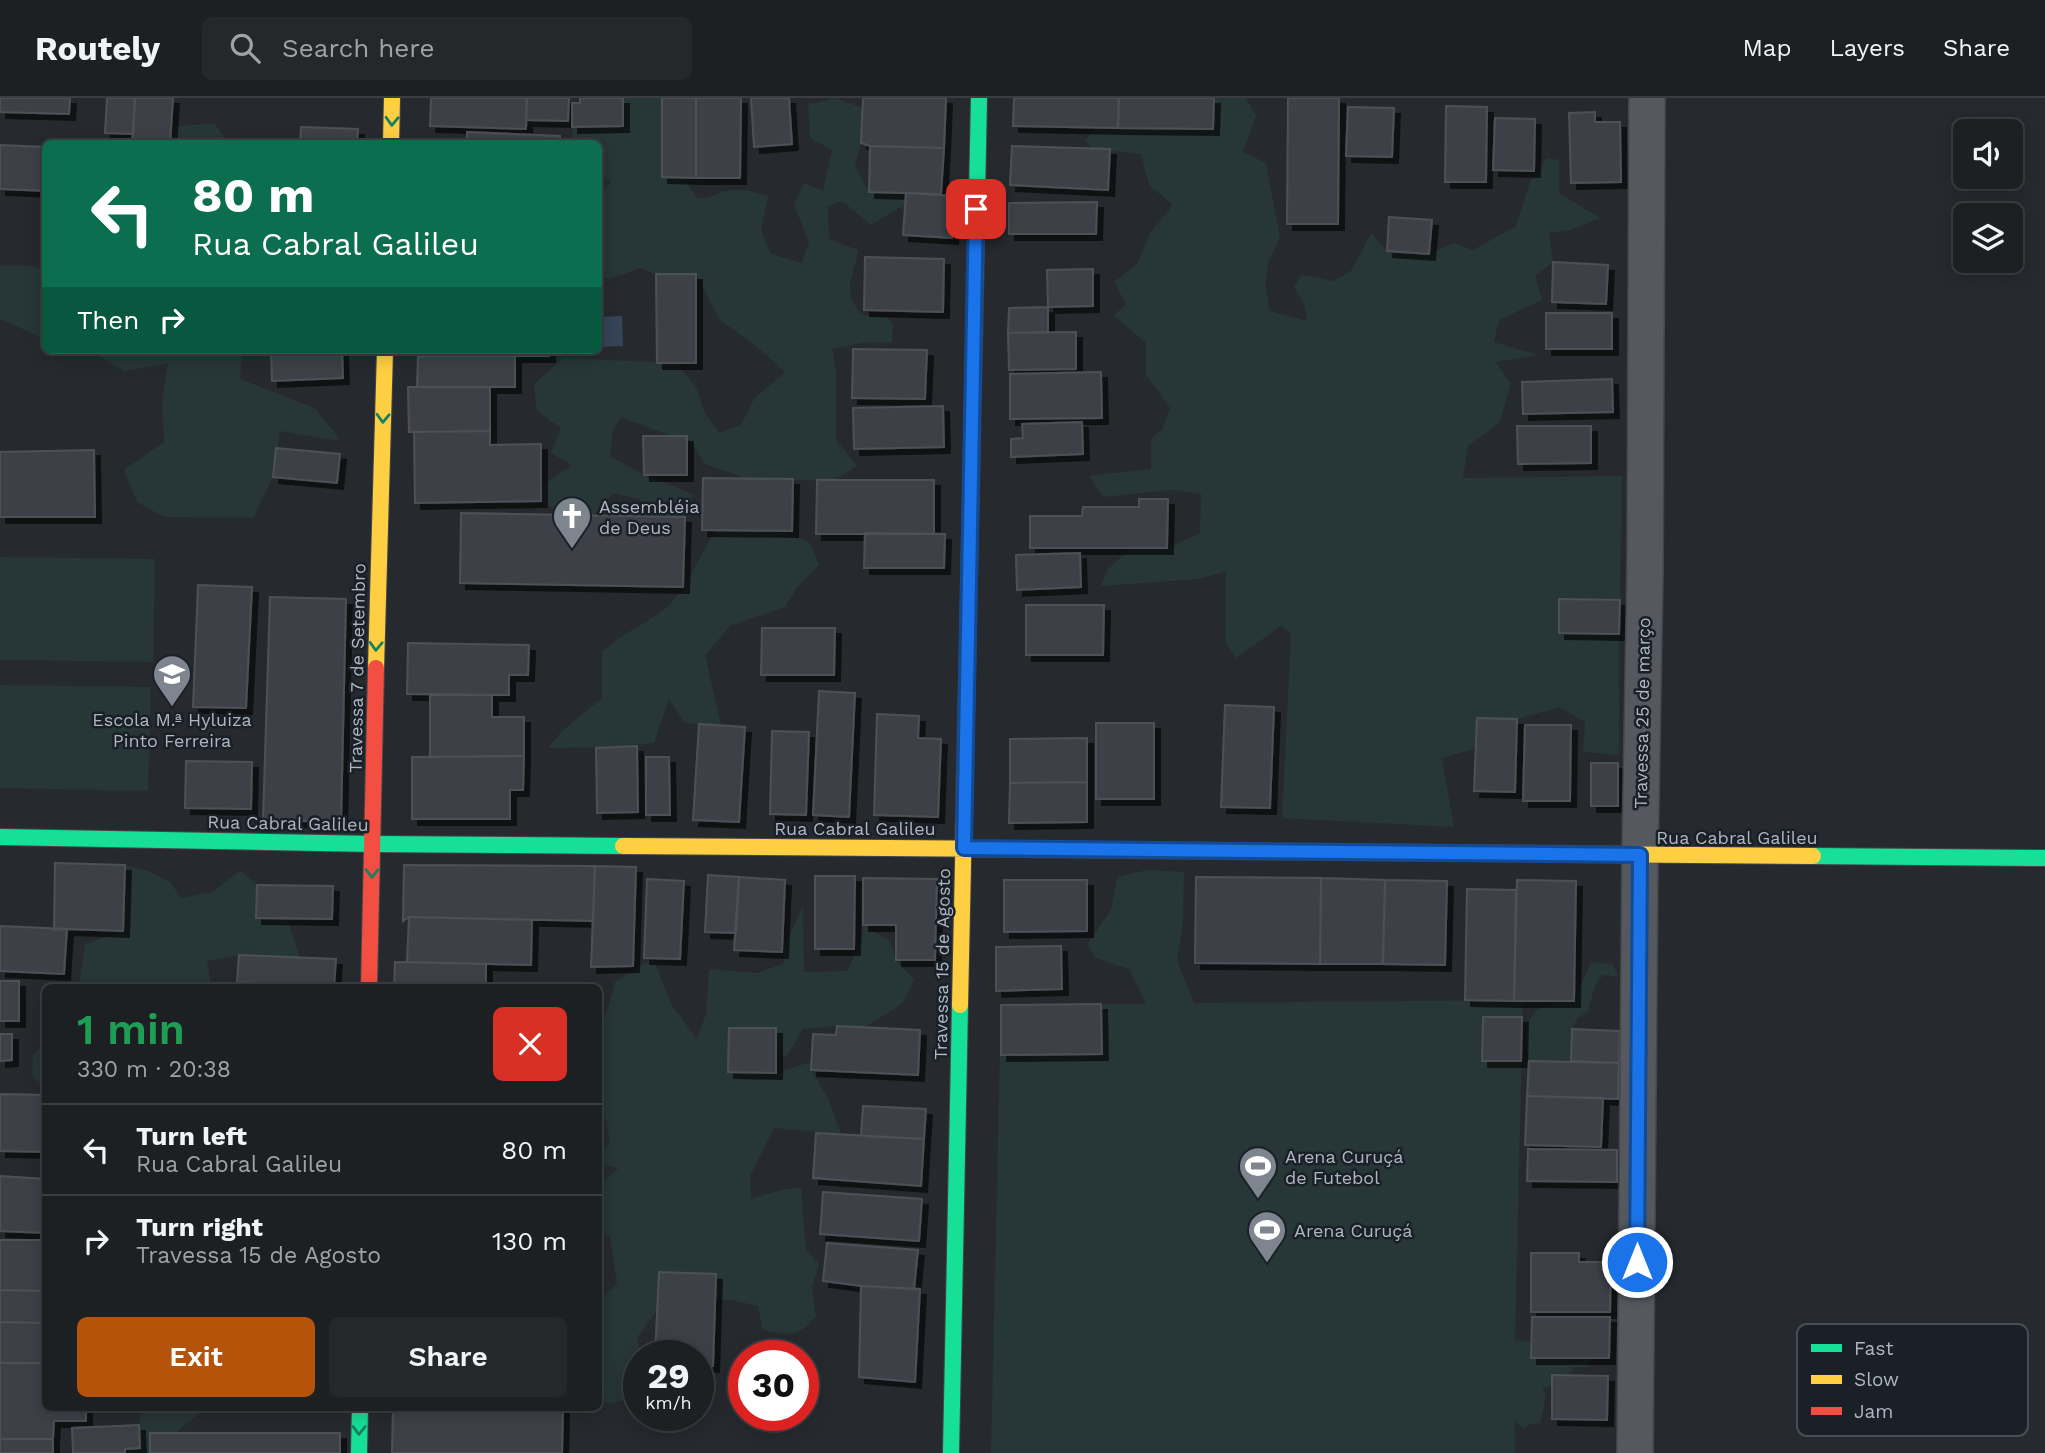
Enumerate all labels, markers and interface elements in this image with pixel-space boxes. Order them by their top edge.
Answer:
search box [202,17,692,80]
text: Routely [35,29,160,68]
icon: search [226,29,264,67]
text: Search here [282,33,434,63]
text: Map [1743,34,1791,62]
text: Layers [1829,34,1905,62]
text: Share [1943,34,2010,62]
one-way arrow [384,116,399,127]
map controls [1953,119,2023,273]
button: sound [1953,119,2023,189]
text: 80 m [192,166,314,224]
icon: left [77,168,168,259]
pin [946,179,1006,239]
icon: arrive [957,190,995,228]
button: layers [1953,203,2023,273]
text: Rua Cabral Galileu [192,225,479,263]
icon: right [153,301,191,339]
text: Then [77,305,139,335]
one-way arrow [375,413,391,424]
church icon: Assembléia de Deus [551,495,593,550]
place label: Assembléia de Deus [599,496,699,538]
street label: Travessa 7 de Setembro [345,563,369,773]
street label: Travessa 25 de março [1630,617,1654,809]
one-way arrow [369,640,384,651]
school or university icon: Escola M.ª Hyluiza Pinto Ferreira [151,653,193,708]
place label: Escola M.ª Hyluiza Pinto Ferreira [92,709,252,751]
street label: Rua Cabral Galileu [207,811,369,835]
street label: Rua Cabral Galileu [774,818,936,839]
street label: Rua Cabral Galileu [1656,827,1818,848]
one-way arrow [364,868,380,879]
street label: Travessa 15 de Agosto [930,868,954,1060]
text: 1 min [77,1005,185,1054]
button: close [493,1007,567,1081]
text: 330 m · 20:38 [77,1056,231,1083]
text: Turn left [136,1121,247,1151]
icon: left [77,1131,115,1169]
text: 80 m [501,1135,567,1165]
sports icon: Arena Curuçá de Futebol [1237,1145,1279,1200]
place label: Arena Curuçá de Futebol [1285,1146,1404,1188]
text: Rua Cabral Galileu [136,1151,342,1178]
sports icon: Arena Curuçá [1246,1209,1288,1264]
text: Turn right [136,1212,263,1242]
place label: Arena Curuçá [1294,1220,1413,1241]
icon: right [77,1222,115,1260]
position arrow [1600,1225,1674,1299]
text: 130 m [492,1226,567,1256]
text: Travessa 15 de Agosto [136,1242,381,1269]
button: Exit [77,1317,315,1397]
button: Share [329,1317,567,1397]
legend [1797,1324,2028,1436]
text: Fast [1854,1337,1893,1360]
speed limit sign: 30 [728,1340,819,1431]
text: 29 [647,1355,690,1397]
text: Slow [1854,1368,1899,1391]
text: km/h [645,1392,692,1413]
text: Jam [1854,1400,1893,1423]
one-way arrow [352,1425,367,1436]

